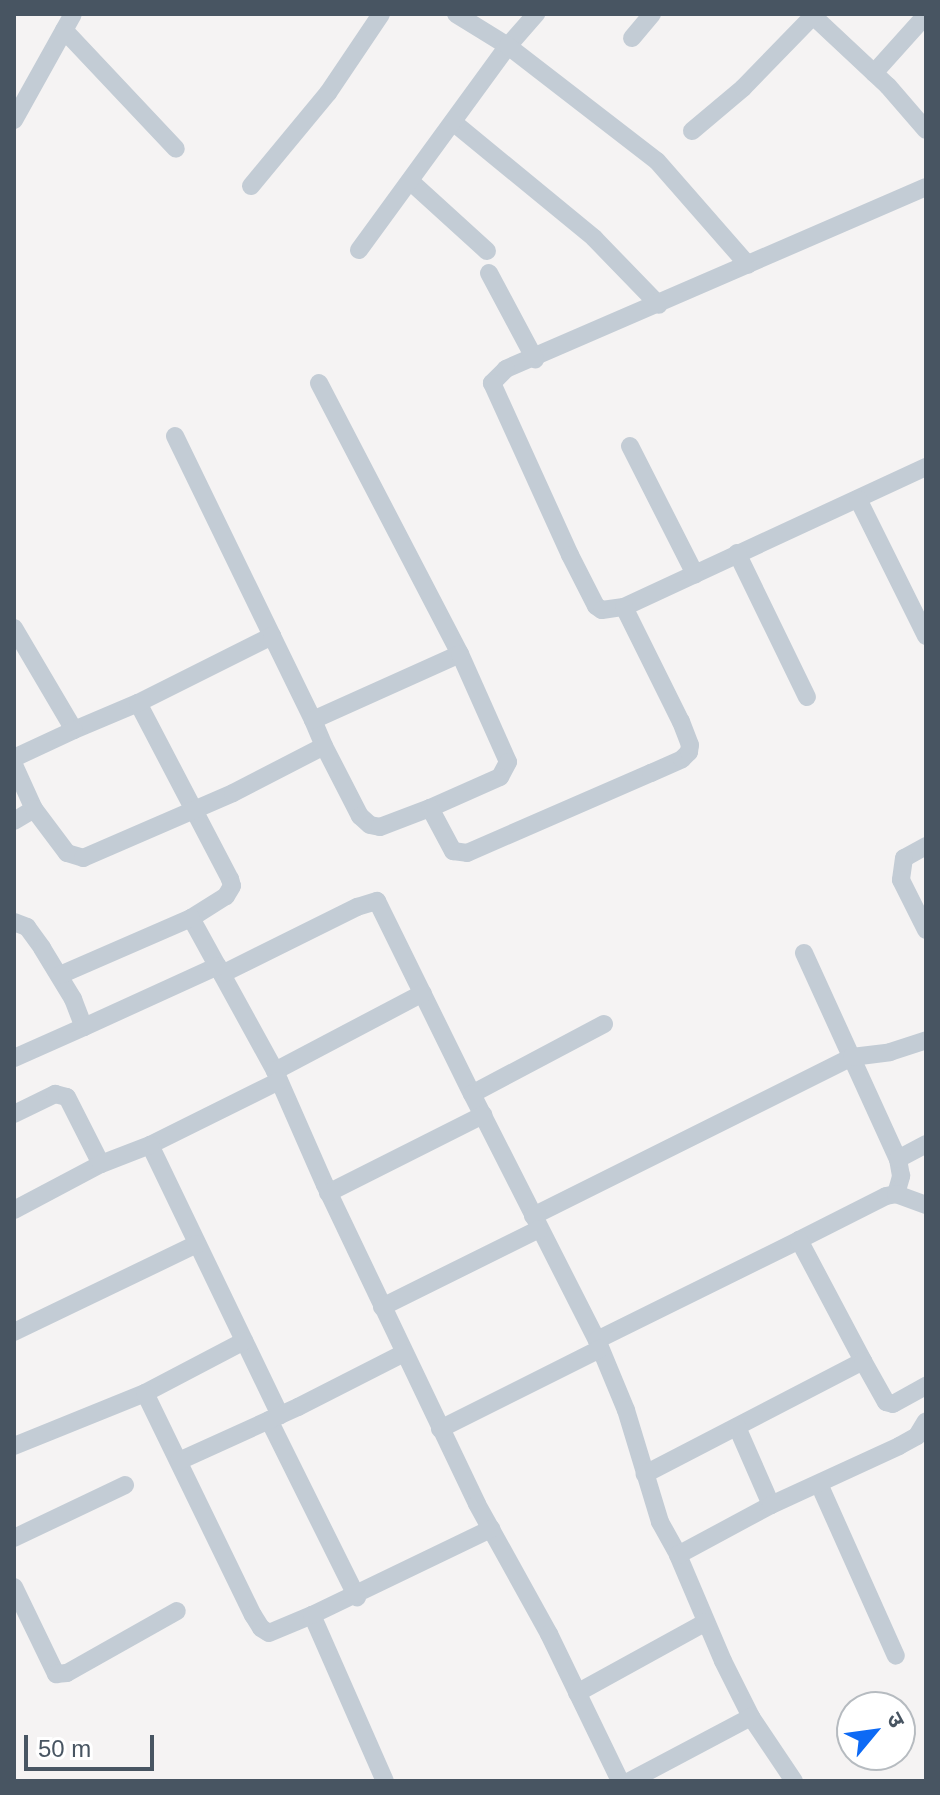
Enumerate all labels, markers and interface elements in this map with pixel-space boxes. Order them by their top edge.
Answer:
north arrow [836,1691,916,1771]
text: उ [882,1708,910,1732]
scale bar [28,1719,158,1769]
text: 50 m [38,1735,91,1762]

